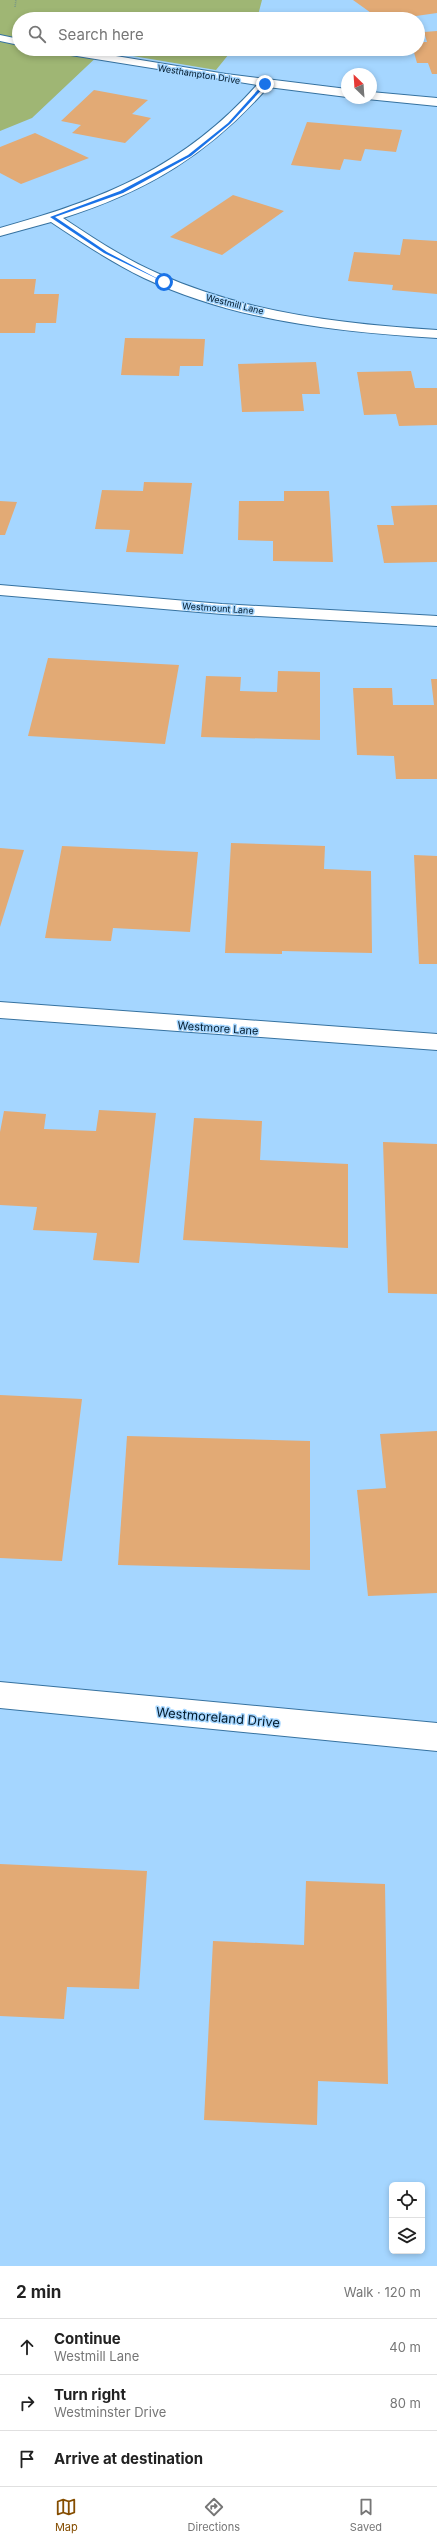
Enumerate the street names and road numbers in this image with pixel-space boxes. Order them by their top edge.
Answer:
street label: Westhampton Drive [157,62,241,86]
street label: Westmill Lane [205,292,265,316]
street label: Westmount Lane [182,600,254,616]
street label: Westmore Lane [177,1018,259,1038]
street label: Westmoreland Drive [155,1704,281,1730]

